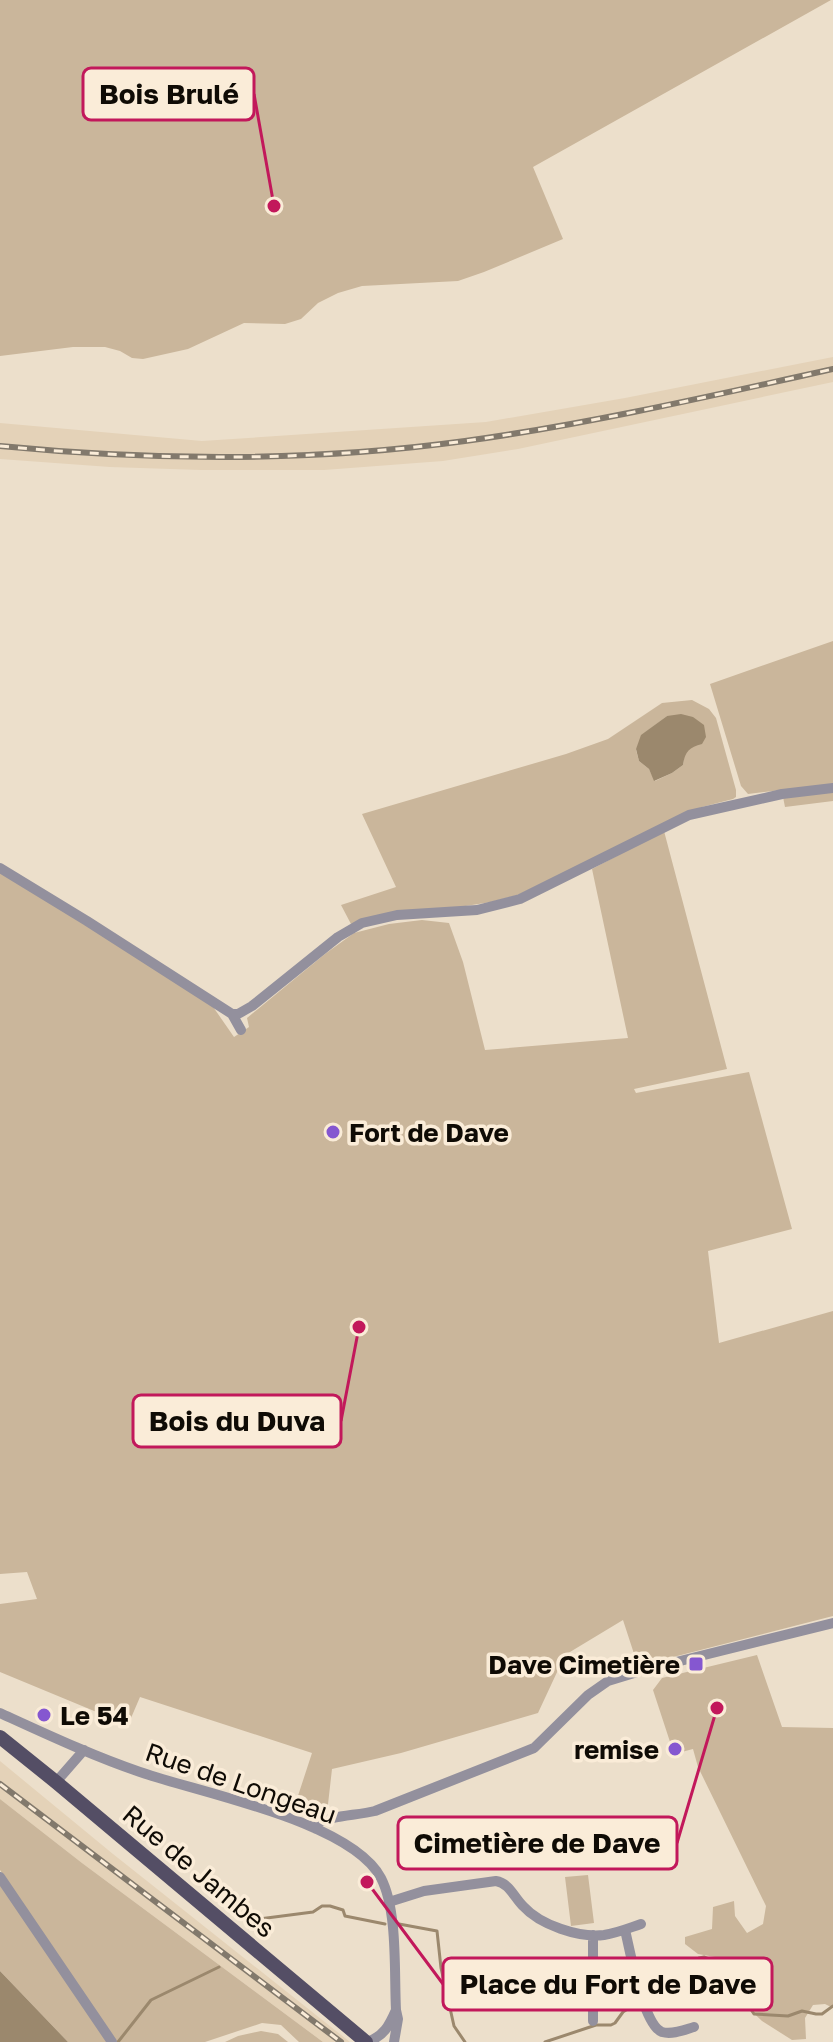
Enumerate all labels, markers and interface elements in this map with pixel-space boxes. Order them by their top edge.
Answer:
callout: Bois Brulé [83,68,254,120]
text: Bois Brulé [99,77,239,110]
place label: Fort de Dave [349,1117,509,1148]
marker: Fort de Dave [324,1123,342,1141]
callout: Bois du Duva [133,1395,341,1447]
text: Bois du Duva [149,1404,325,1437]
place label: Dave Cimetière [488,1649,680,1680]
marker: Dave Cimetière [687,1655,705,1673]
place label: Le 54 [60,1700,129,1731]
marker: Le 54 [35,1706,53,1724]
place label: remise [574,1734,659,1765]
street label: Rue de Longeau [142,1736,340,1830]
marker: remise [666,1740,684,1758]
street label: Rue de Jambes [117,1798,281,1944]
callout: Cimetière de Dave [398,1817,677,1869]
text: Cimetière de Dave [413,1826,661,1859]
callout: Place du Fort de Dave [443,1958,772,2010]
text: Place du Fort de Dave [459,1967,757,2000]

